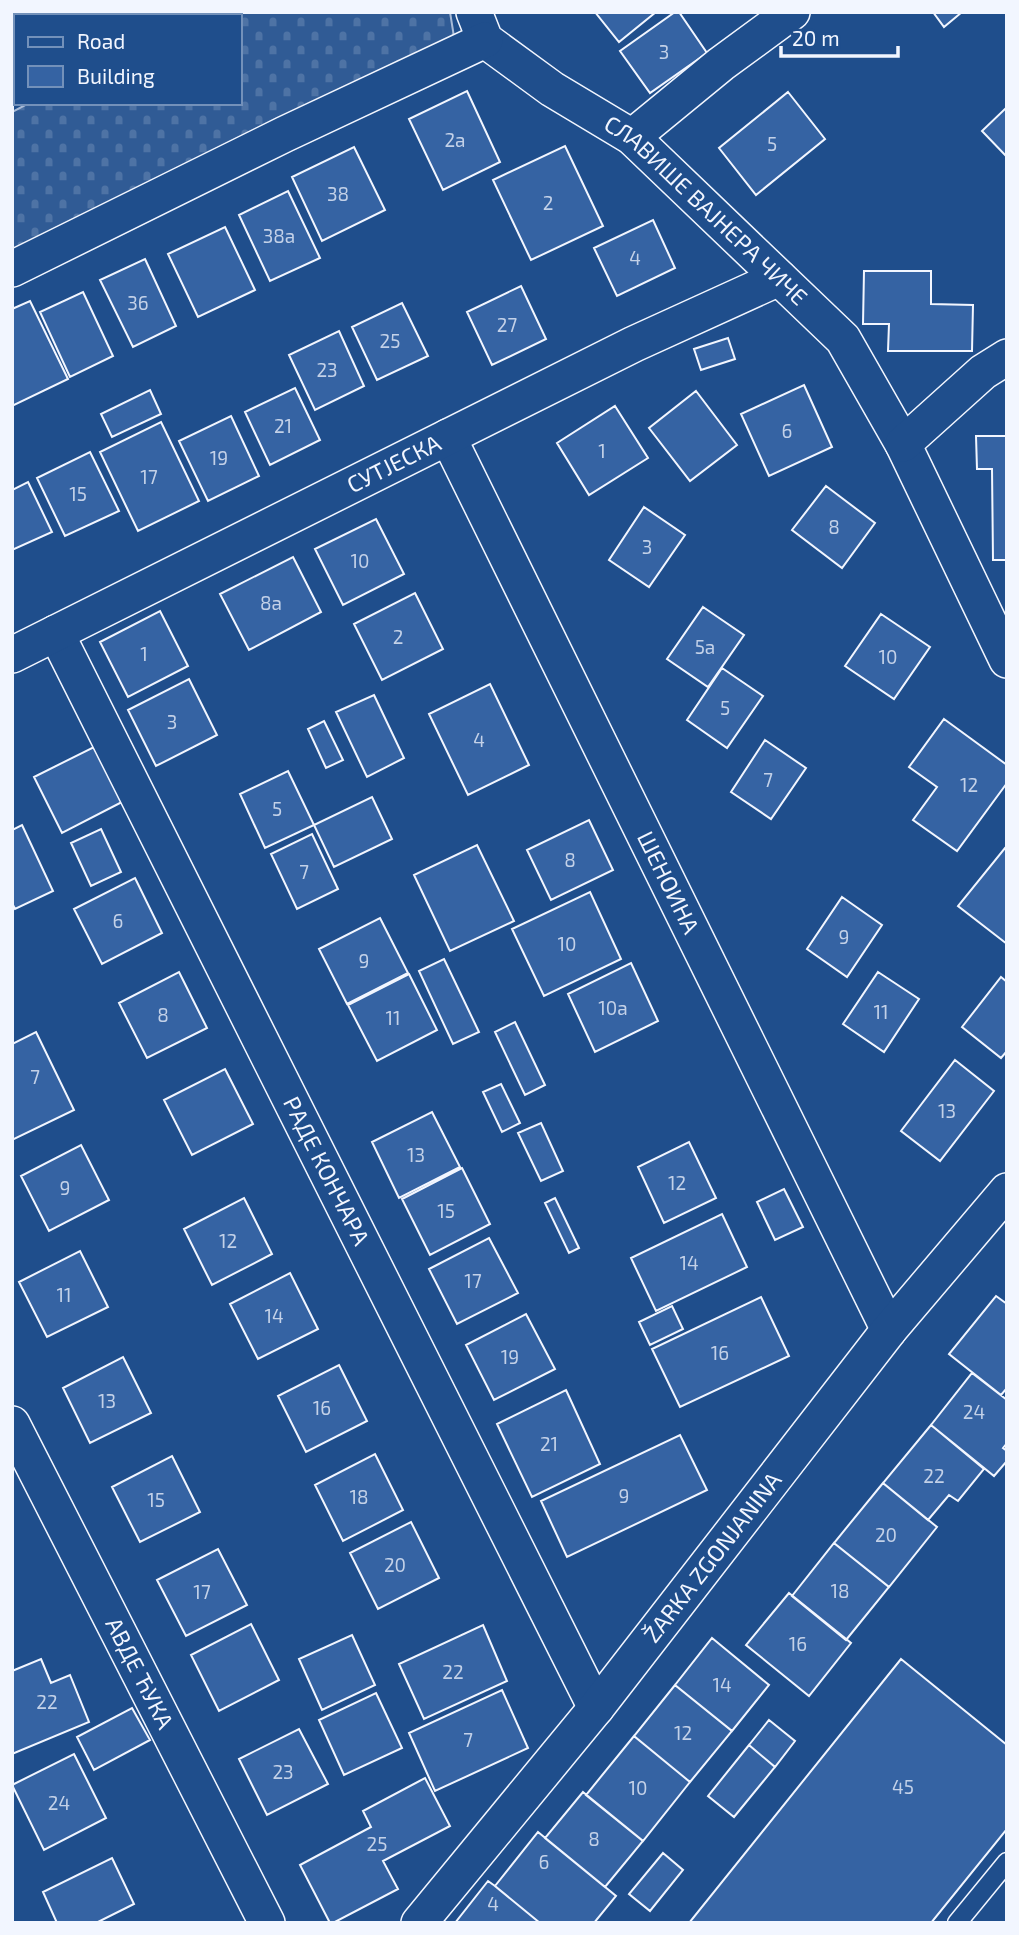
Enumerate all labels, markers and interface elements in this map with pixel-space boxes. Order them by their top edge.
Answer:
legend [14,14,242,105]
scale bar [781,14,898,58]
text: 20 m [792,25,840,50]
text: Road [77,28,125,53]
house number: 3 [659,40,669,63]
text: Building [77,63,155,88]
street label: СЛАВИШЕ ВАЈНЕРА ЧИЧЕ [600,109,814,310]
house number: 2a [444,128,466,151]
house number: 5 [767,132,777,155]
house number: 38 [327,182,349,205]
house number: 2 [543,191,553,214]
house number: 38a [263,224,295,247]
house number: 4 [629,246,641,269]
house number: 36 [127,291,149,314]
house number: 27 [497,313,517,336]
house number: 25 [380,329,400,352]
house number: 23 [316,358,338,381]
house number: 21 [274,414,292,437]
house number: 6 [782,419,792,442]
street label: СУТЈЕСКА [342,428,446,498]
house number: 1 [598,439,606,462]
house number: 19 [210,446,228,469]
house number: 17 [140,465,158,488]
house number: 15 [69,482,87,505]
house number: 8 [828,515,840,538]
house number: 3 [642,535,652,558]
house number: 10 [350,549,370,572]
house number: 8a [260,591,282,614]
house number: 2 [393,625,403,648]
house number: 5a [695,635,715,658]
house number: 1 [140,642,148,665]
house number: 10 [878,645,898,668]
house number: 5 [720,696,730,719]
house number: 3 [167,710,177,733]
house number: 4 [473,728,485,751]
house number: 7 [763,768,773,791]
house number: 12 [960,773,978,796]
house number: 5 [272,797,282,820]
street label: ШЕНОИНА [632,826,706,939]
house number: 8 [564,848,576,871]
house number: 7 [299,860,309,883]
house number: 6 [113,909,123,932]
house number: 9 [839,925,849,948]
house number: 10 [557,932,577,955]
house number: 9 [359,949,369,972]
house number: 10a [598,996,628,1019]
house number: 11 [873,1000,889,1023]
house number: 8 [157,1003,169,1026]
house number: 11 [385,1006,401,1029]
house number: 7 [30,1065,40,1088]
street label: РАДЕ КОНЧАРА [278,1091,376,1250]
house number: 13 [938,1099,956,1122]
house number: 13 [407,1143,425,1166]
house number: 12 [668,1171,686,1194]
house number: 9 [60,1176,70,1199]
house number: 15 [437,1199,455,1222]
house number: 12 [219,1229,237,1252]
house number: 14 [679,1251,699,1274]
house number: 17 [464,1269,482,1292]
house number: 11 [56,1283,72,1306]
house number: 14 [264,1304,284,1327]
house number: 16 [711,1341,729,1364]
house number: 19 [501,1345,519,1368]
house number: 13 [98,1389,116,1412]
house number: 16 [313,1396,331,1419]
house number: 24 [963,1400,985,1423]
house number: 21 [540,1432,558,1455]
house number: 22 [923,1464,945,1487]
street label: ŽARKA ZGONJANINA [637,1466,787,1648]
house number: 9 [619,1484,629,1507]
house number: 18 [349,1485,369,1508]
house number: 15 [147,1488,165,1511]
house number: 20 [875,1523,897,1546]
house number: 20 [384,1553,406,1576]
house number: 18 [830,1579,850,1602]
house number: 17 [193,1580,211,1603]
street label: АВДЕ ЋУКА [100,1613,181,1734]
house number: 16 [789,1632,807,1655]
house number: 22 [442,1660,464,1683]
house number: 14 [712,1673,732,1696]
house number: 22 [36,1690,58,1713]
house number: 12 [674,1721,692,1744]
house number: 7 [463,1728,473,1751]
house number: 23 [272,1760,294,1783]
house number: 45 [892,1775,914,1798]
house number: 10 [628,1776,648,1799]
house number: 24 [48,1791,70,1814]
house number: 8 [588,1827,600,1850]
house number: 25 [367,1832,387,1855]
house number: 6 [539,1850,549,1873]
house number: 4 [487,1892,499,1915]

